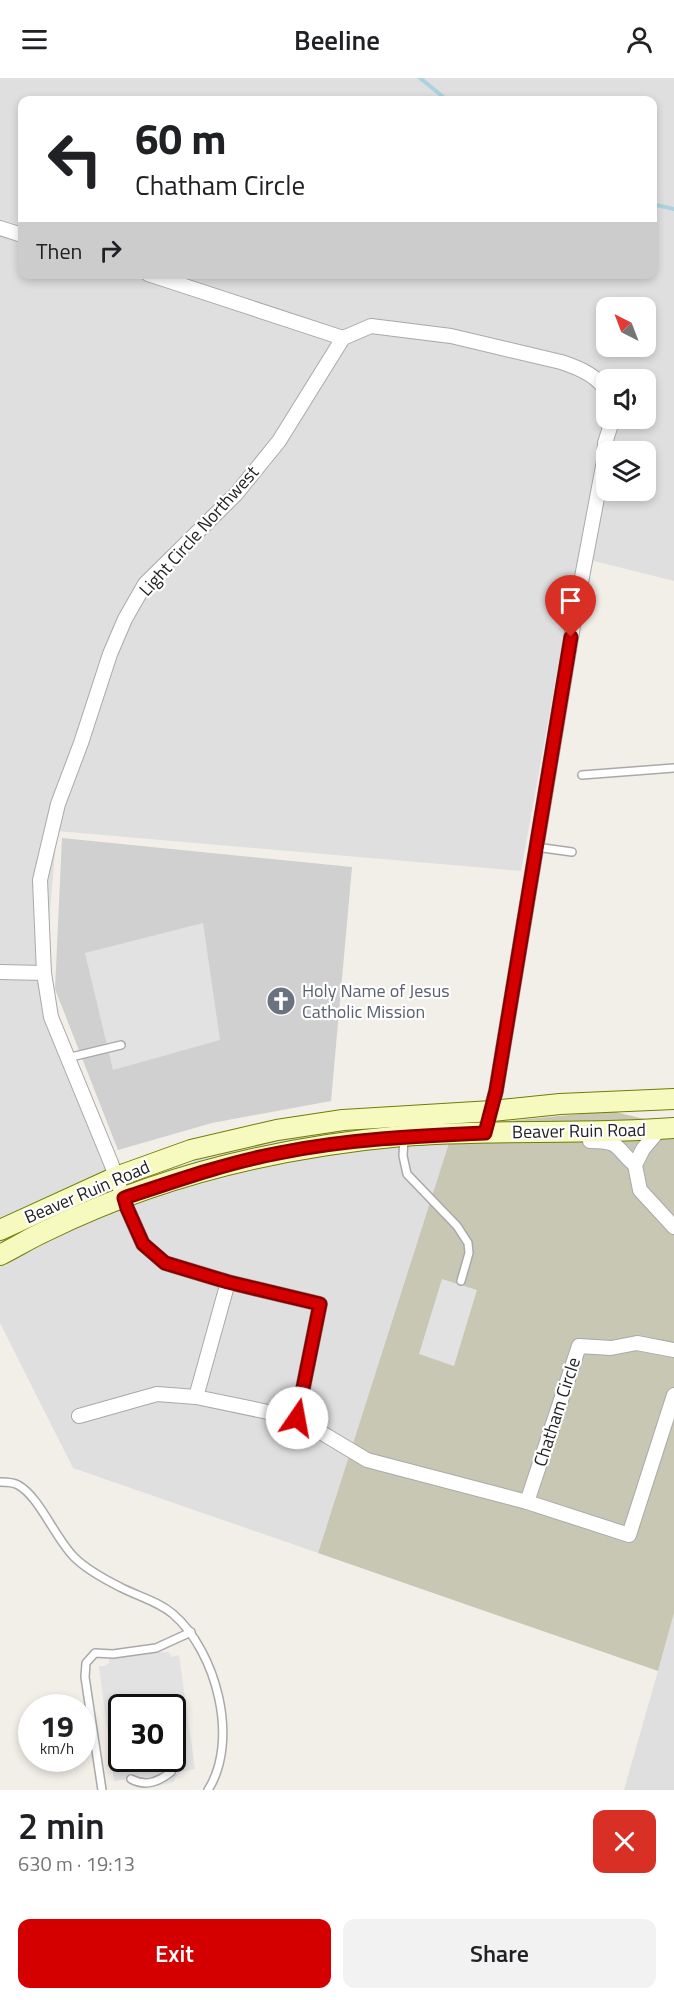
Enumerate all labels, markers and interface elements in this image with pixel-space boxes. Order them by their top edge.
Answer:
text: Beeline [294,19,380,60]
icon: menu [18,23,51,56]
icon: person [623,23,656,56]
text: 60 m [135,106,227,170]
icon: left [36,120,114,198]
text: Chatham Circle [135,164,305,205]
text: Then [36,234,82,268]
icon: right [94,234,127,267]
north arrow [596,297,656,357]
map controls [596,297,656,501]
button: sound [596,369,656,429]
button: layers [596,441,656,501]
street label: Light Circle Northwest [133,459,265,602]
pin [545,575,596,637]
icon: arrive [554,584,587,617]
place label: Holy Name of Jesus Catholic Mission [302,977,450,1025]
church icon: Holy Name of Jesus Catholic Mission [265,985,297,1017]
street label: Beaver Ruin Road [512,1116,646,1145]
street label: Beaver Ruin Road [20,1153,154,1230]
street label: Chatham Circle [526,1354,587,1470]
position arrow [265,1386,329,1450]
speed limit sign: 30 [108,1694,186,1772]
text: 19 [40,1703,74,1749]
text: km/h [40,1737,74,1760]
text: 2 min [18,1798,105,1853]
button: close [593,1810,656,1873]
text: 630 m · 19:13 [18,1848,135,1879]
button: Exit [18,1919,331,1988]
button: Share [343,1919,656,1988]

